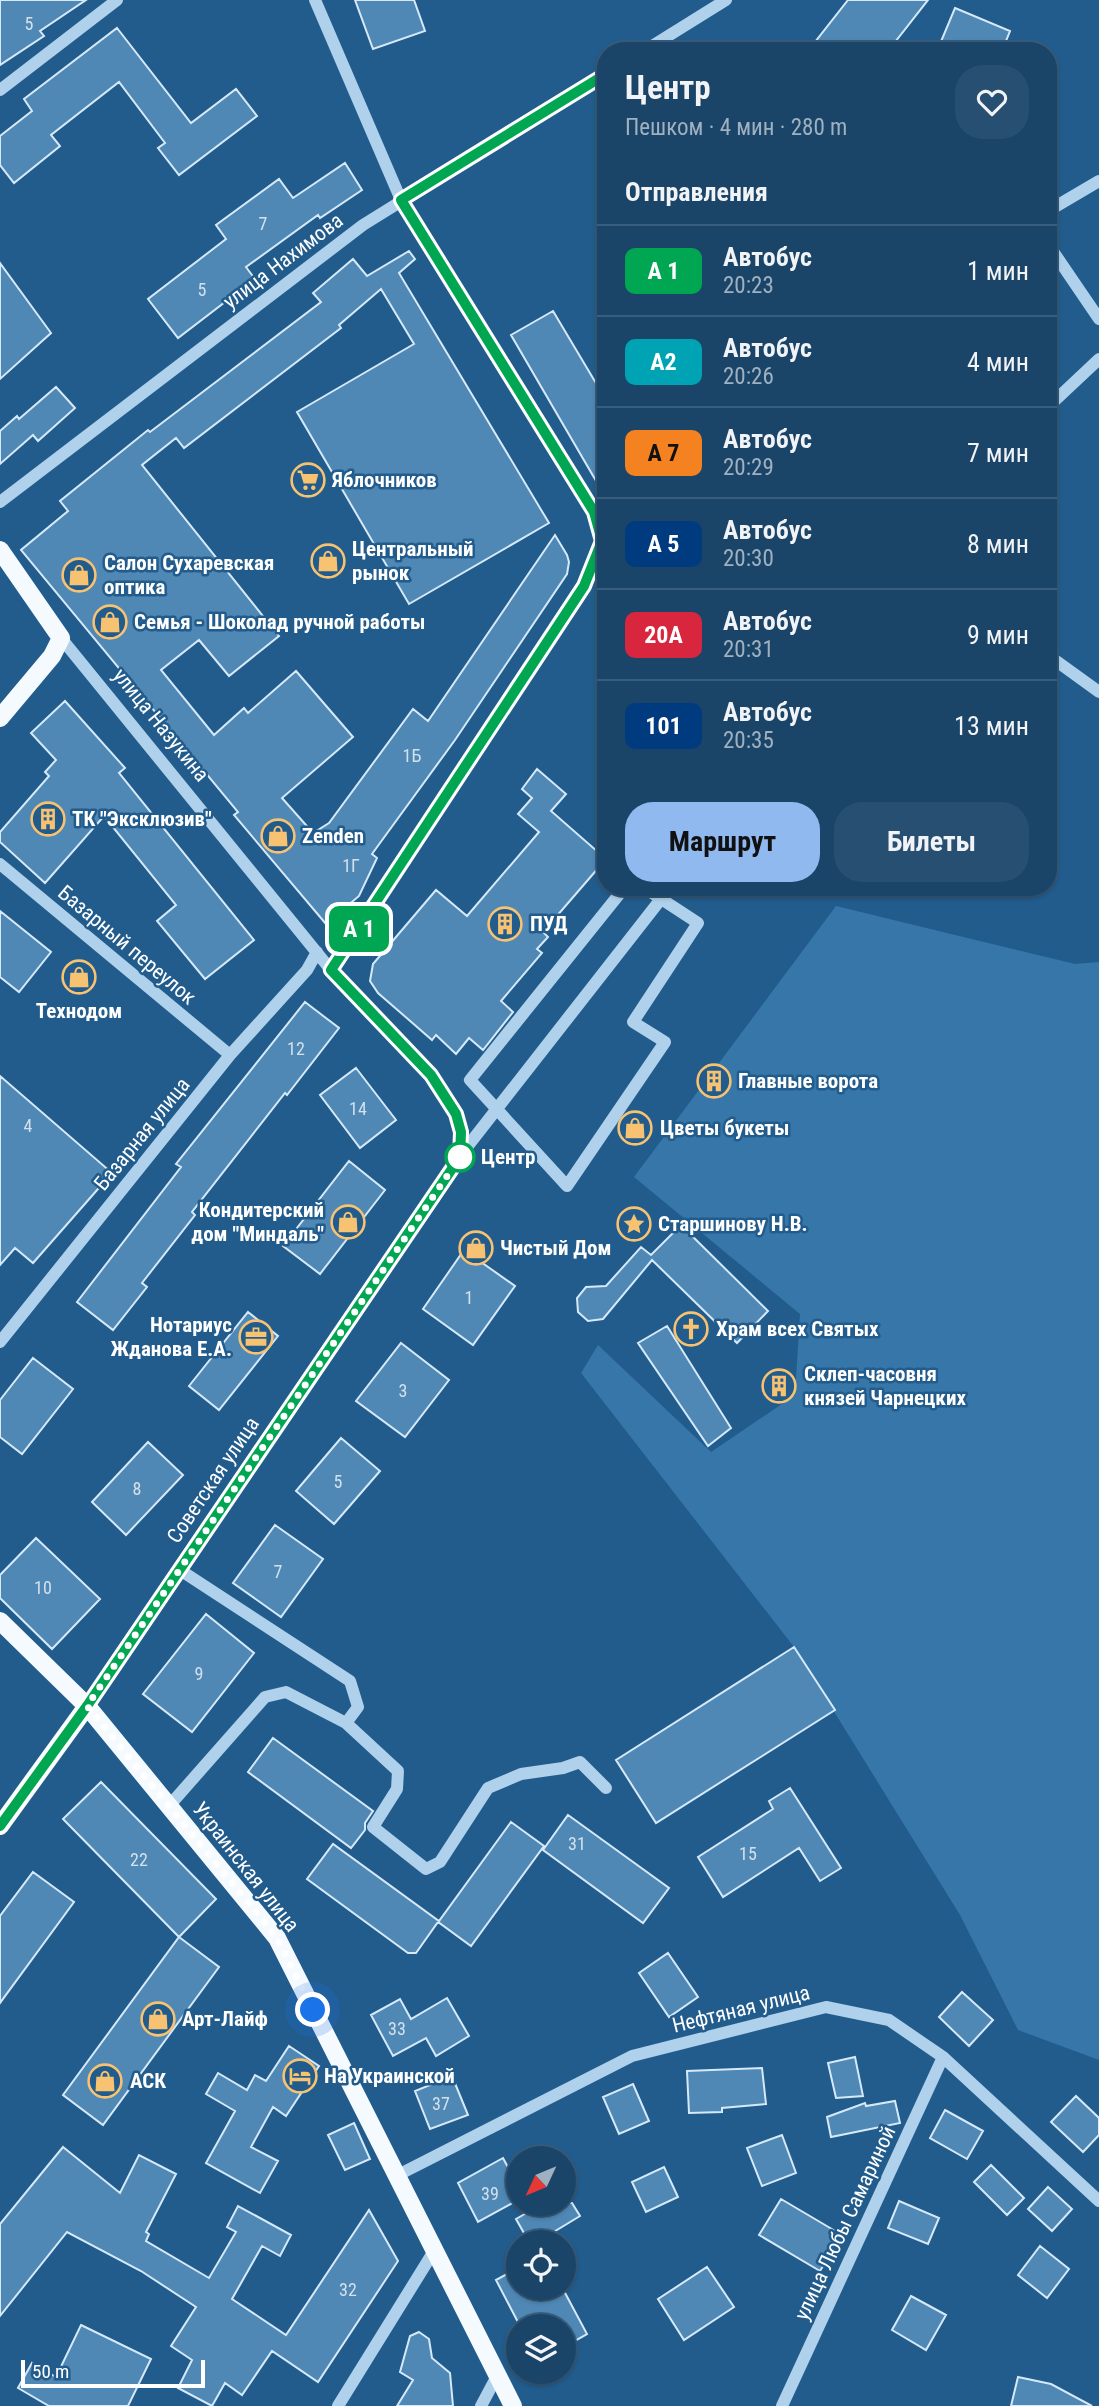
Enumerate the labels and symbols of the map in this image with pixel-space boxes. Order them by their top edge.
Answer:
house number: 5 [25,13,34,34]
street label: улица Нахимова [219,208,347,314]
house number: 7 [259,213,268,234]
house number: 5 [198,279,207,300]
supermarket icon: Яблочников [289,461,327,499]
place label: Яблочников [331,468,437,492]
place label: Центральный рынок [352,537,474,585]
shop icon: Центральный рынок [309,542,347,580]
place label: Салон Сухаревская оптика [104,551,274,599]
shop icon: Салон Сухаревская оптика [60,556,98,594]
shop icon: Семья - Шоколад ручной работы [91,603,129,641]
place label: Семья - Шоколад ручной работы [134,610,425,634]
street label: улица Назукина [108,664,214,786]
house number: 1Б [403,745,421,766]
building icon: ТК "Эксклюзив" [29,800,67,838]
place label: ТК "Эксклюзив" [72,807,212,831]
shop icon: Zenden [259,817,297,855]
place label: Zenden [302,824,364,848]
house number: 1Г [342,855,360,876]
street label: Базарный переулок [53,880,201,1010]
building icon: ПУД [486,905,524,943]
line badge: A 1 [319,906,399,952]
place label: ПУД [530,912,568,936]
shop icon: Технодом [60,958,98,996]
place label: Технодом [36,999,122,1023]
house number: 12 [287,1038,305,1059]
building icon: Главные ворота [695,1062,733,1100]
place label: Главные ворота [738,1069,878,1093]
street label: Базарная улица [89,1073,195,1195]
house number: 14 [349,1098,367,1119]
shop icon: Цветы букеты [616,1109,654,1147]
house number: 4 [24,1115,33,1136]
place label: Цветы букеты [660,1116,789,1140]
marker: Центр [445,1142,475,1172]
place label: Центр [481,1145,535,1169]
place label: Кондитерский дом "Миндаль" [191,1198,324,1246]
shop icon: Кондитерский дом "Миндаль" [329,1203,367,1241]
place icon: Старшинову Н.В. [615,1205,653,1243]
place label: Старшинову Н.В. [658,1212,808,1236]
shop icon: Чистый Дом [457,1229,495,1267]
place label: Чистый Дом [500,1236,611,1260]
house number: 1 [465,1287,473,1308]
church icon: Храм всех Святых [672,1310,710,1348]
place label: Нотариус Жданова Е.А. [111,1313,232,1361]
place label: Храм всех Святых [716,1317,879,1341]
office icon: Нотариус Жданова Е.А. [237,1318,275,1356]
place label: Склеп-часовня князей Чарнецких [804,1362,966,1410]
building icon: Склеп-часовня князей Чарнецких [760,1367,798,1405]
house number: 3 [399,1380,407,1401]
street label: Советская улица [162,1413,264,1547]
house number: 5 [334,1471,343,1492]
house number: 8 [133,1478,141,1499]
house number: 7 [274,1561,283,1582]
house number: 10 [34,1577,52,1598]
house number: 9 [195,1663,203,1684]
street label: Украинская улица [188,1797,304,1937]
house number: 31 [568,1833,586,1854]
house number: 15 [739,1843,757,1864]
house number: 22 [130,1849,148,1870]
street label: Нефтяная улица [670,1980,812,2038]
your location [295,1992,330,2027]
shop icon: Арт-Лайф [139,2000,177,2038]
place label: Арт-Лайф [182,2007,268,2031]
house number: 33 [388,2018,406,2039]
hotel icon: На Украинской [281,2057,319,2095]
shop icon: АСК [86,2062,124,2100]
place label: На Украинской [324,2064,455,2088]
place label: АСК [130,2069,166,2093]
house number: 37 [432,2093,450,2114]
street label: улица Любы Самариной [789,2122,901,2324]
north arrow [506,2146,576,2216]
house number: 39 [481,2183,499,2204]
house number: 32 [339,2279,357,2300]
scale bar [21,2357,205,2389]

